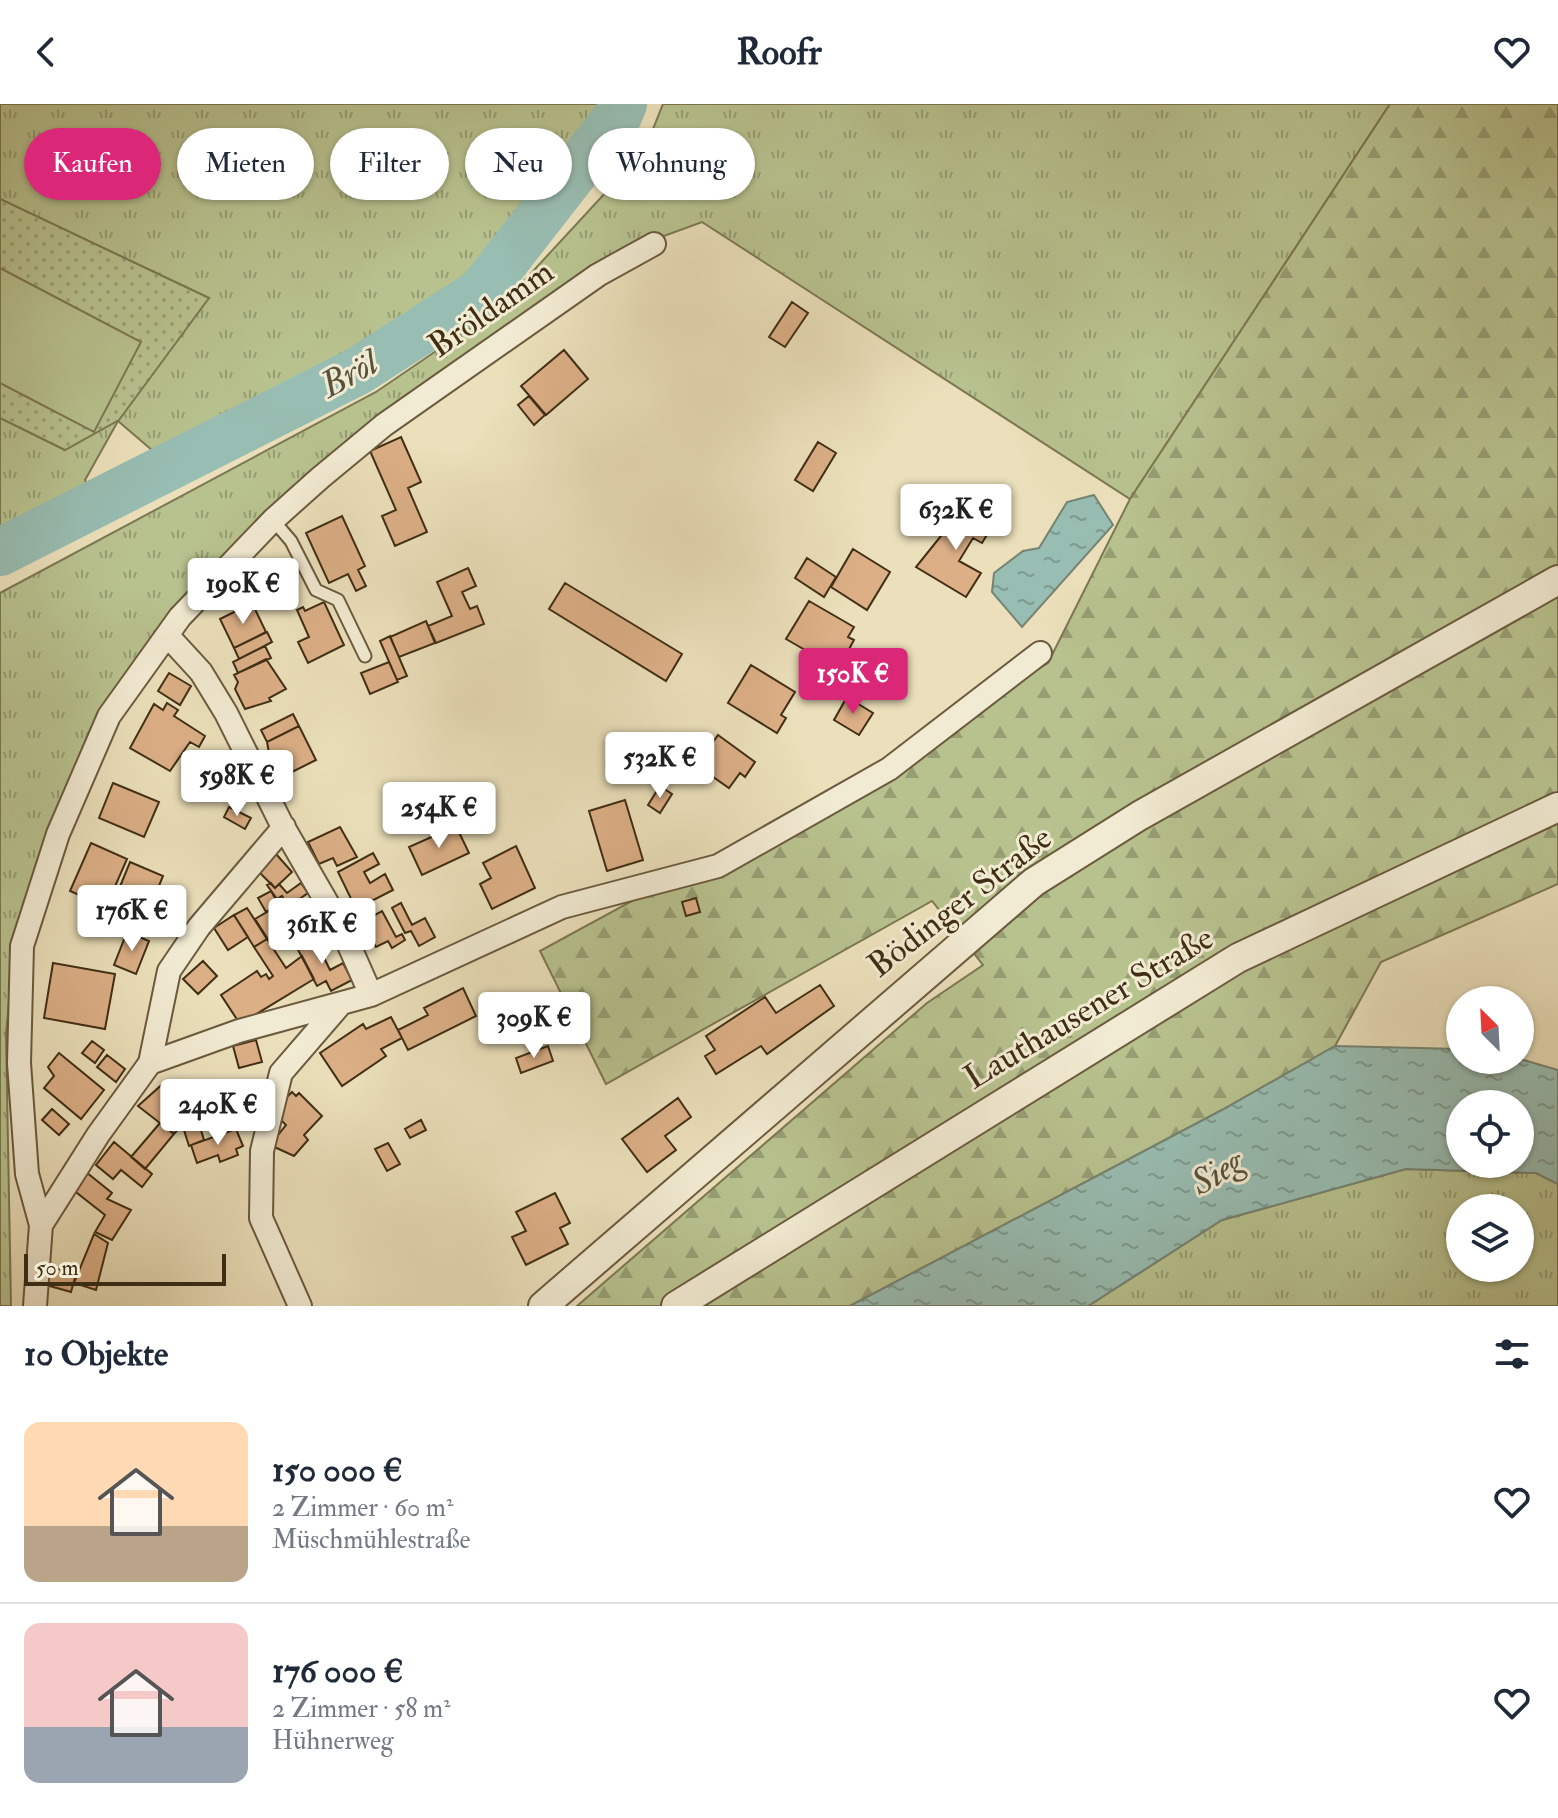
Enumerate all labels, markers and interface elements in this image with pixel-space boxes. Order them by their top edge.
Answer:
icon: back [24,30,68,74]
text: Roofr [736,30,822,75]
icon: heart [1490,30,1534,74]
chip: Kaufen [24,128,161,200]
chip: Mieten [177,128,314,200]
chip: Filter [330,128,449,200]
chip: Neu [465,128,572,200]
chip: Wohnung [588,128,755,200]
street label: Bröldamm [420,250,562,368]
water label: Bröl [311,339,388,409]
pin: 632K € [891,484,1021,552]
text: 632K € [918,494,994,526]
pin: 190K € [178,558,308,626]
text: 190K € [206,568,280,600]
pin: 150K € [788,648,918,716]
text: 150K € [817,658,889,690]
pin: 532K € [595,732,725,800]
text: 532K € [623,742,697,774]
pin: 598K € [172,750,302,818]
text: 598K € [199,760,275,792]
pin: 254K € [374,782,504,850]
text: 254K € [401,792,477,824]
street label: Bödinger Straße [859,817,1061,987]
pin: 176K € [67,885,197,953]
text: 176K € [95,895,169,927]
pin: 361K € [257,898,387,966]
text: 361K € [286,908,358,940]
street label: Lauthausener Straße [957,917,1221,1099]
north arrow [1446,986,1534,1074]
map controls [1446,986,1534,1282]
pin: 309K € [469,992,599,1060]
text: 309K € [496,1002,572,1034]
pin: 240K € [153,1079,283,1147]
text: 240K € [178,1089,258,1121]
button: locate [1446,1090,1534,1178]
water label: Sieg [1181,1138,1253,1206]
button: layers [1446,1194,1534,1282]
scale bar [24,1250,226,1286]
text: 50 m [36,1254,78,1282]
icon: filters [1490,1332,1534,1376]
text: 10 Objekte [24,1333,168,1376]
text: 150 000 € [272,1449,403,1492]
icon: home [88,1454,184,1550]
icon: heart [1490,1480,1534,1524]
text: 2 Zimmer · 60 m² [272,1492,453,1524]
text: Müschmühlestraße [272,1524,470,1556]
text: 176 000 € [272,1650,403,1693]
icon: home [88,1655,184,1751]
icon: heart [1490,1681,1534,1725]
text: 2 Zimmer · 58 m² [272,1693,451,1725]
text: Hühnerweg [272,1725,394,1757]

